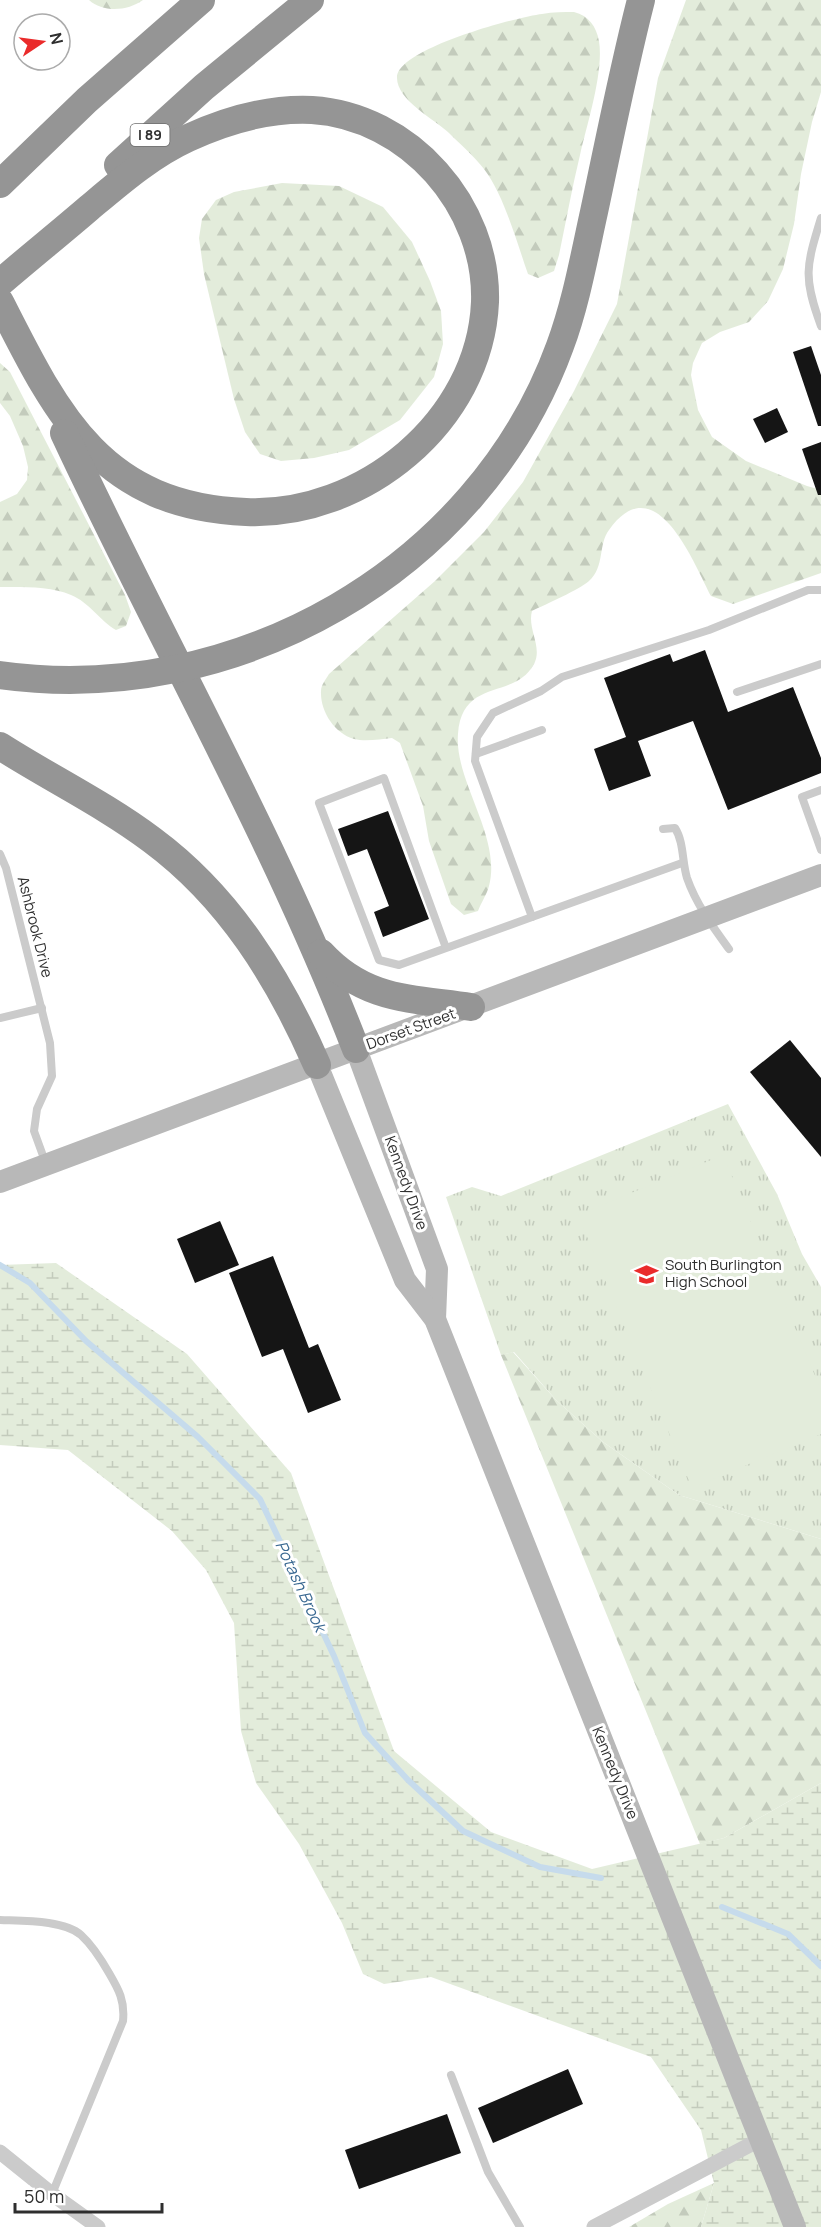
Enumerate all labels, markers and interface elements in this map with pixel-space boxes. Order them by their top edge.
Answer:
north arrow [12,12,72,72]
text: N [45,31,69,47]
road number: I 89 [130,124,170,146]
street label: Ashbrook Drive [13,874,58,980]
street label: Dorset Street [363,1003,458,1054]
street label: Kennedy Drive [380,1133,433,1233]
place label: South Burlington High School [665,1254,782,1292]
school or university icon: South Burlington High School [634,1261,660,1287]
water label: Potash Brook [270,1537,332,1637]
street label: Kennedy Drive [587,1723,644,1823]
scale bar [15,2176,162,2214]
text: 50 m [24,2184,64,2208]

